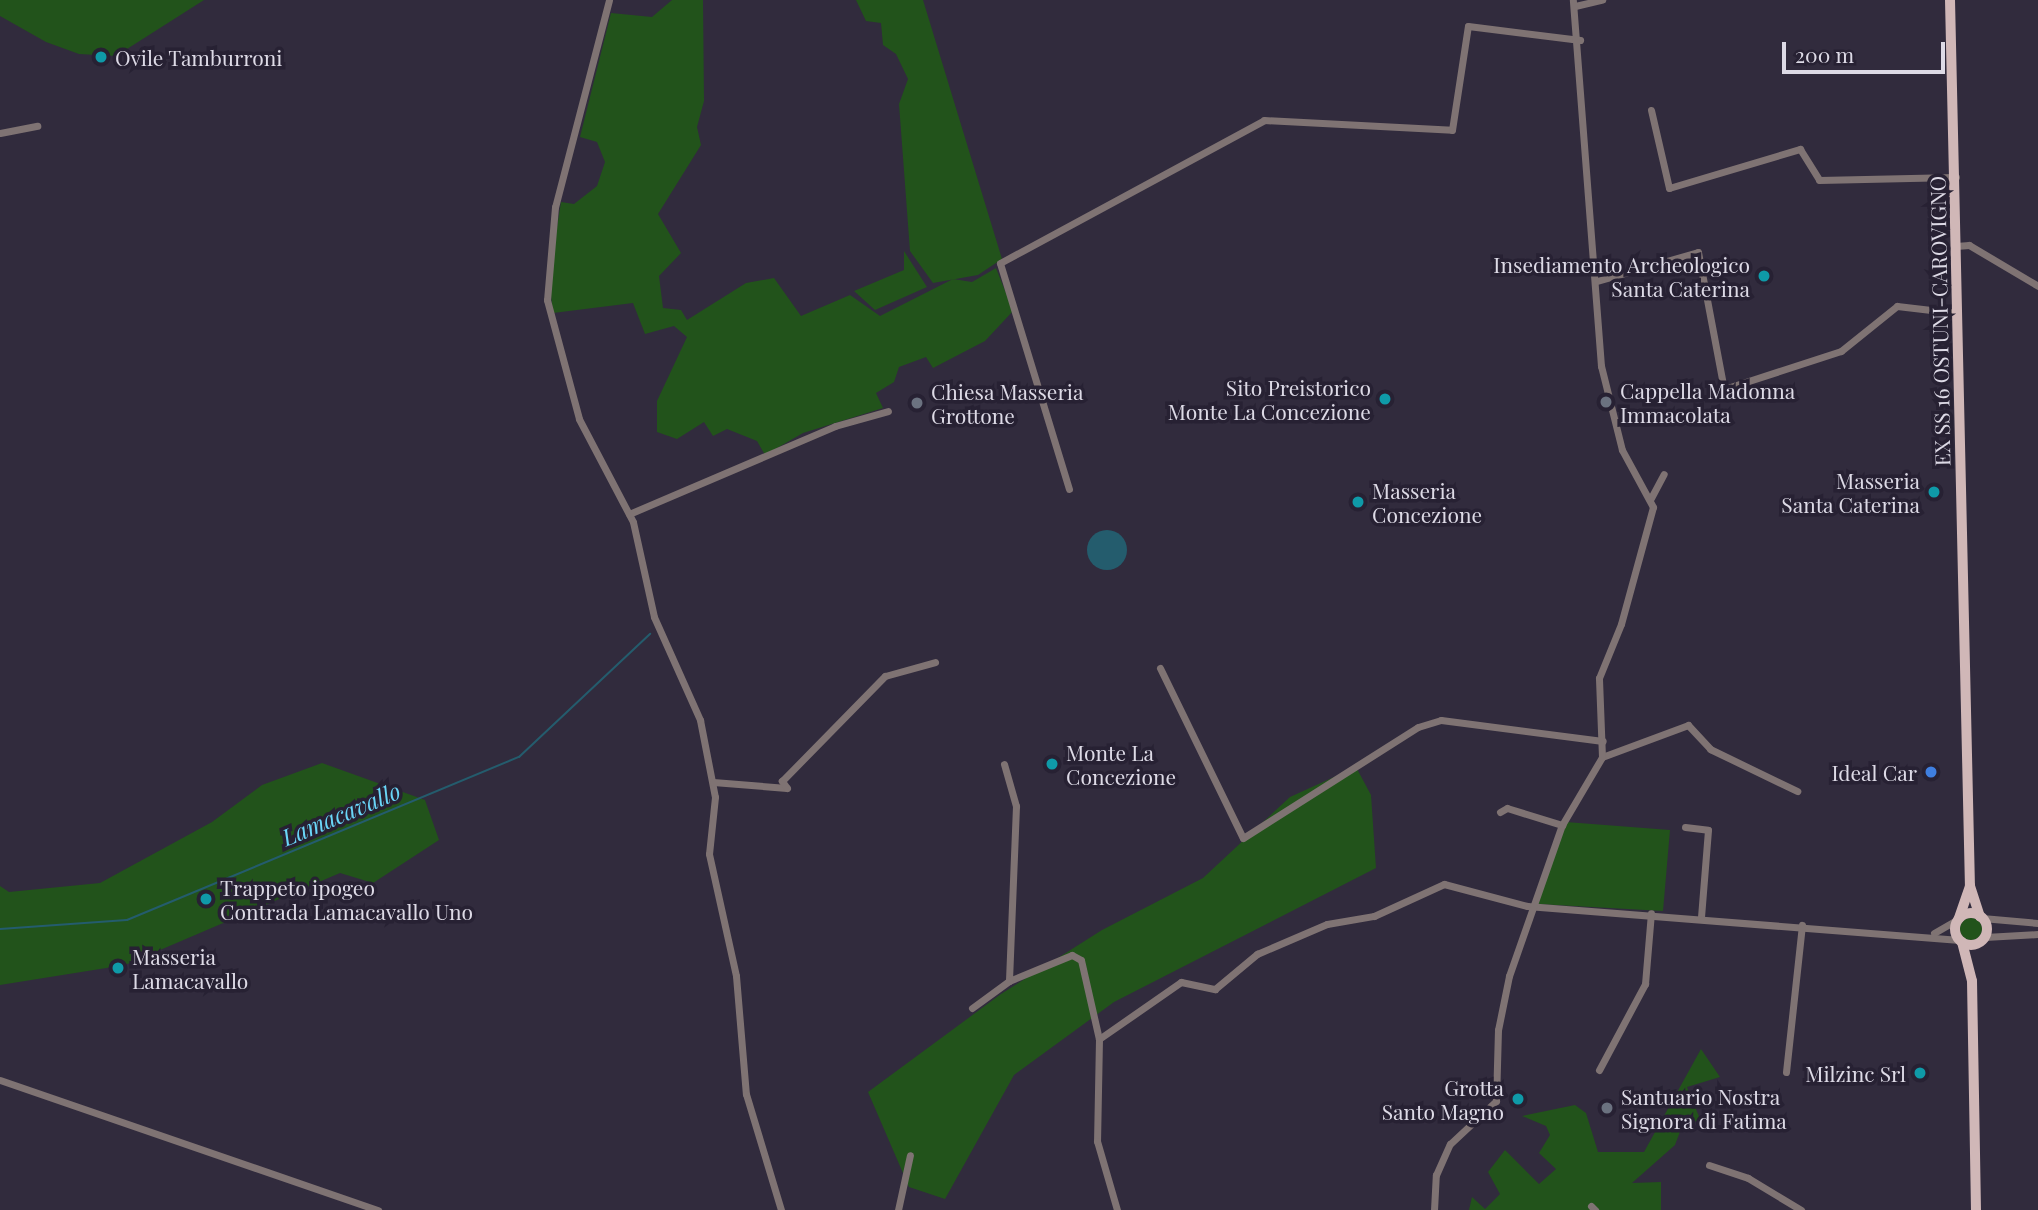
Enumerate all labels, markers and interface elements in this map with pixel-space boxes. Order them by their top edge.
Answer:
scale bar [1786,28,1949,72]
text: 200 m [1795,40,1854,68]
place label: Ovile Tamburroni [115,44,283,70]
marker: Ovile Tamburroni [93,49,109,65]
street label: EX SS 16 OSTUNI-CAROVIGNO [1924,175,1954,467]
place label: Insediamento Archeologico Santa Caterina [1493,251,1750,301]
marker: Insediamento Archeologico Santa Caterina [1756,268,1772,284]
place label: Sito Preistorico Monte La Concezione [1168,374,1371,424]
place label: Cappella Madonna Immacolata [1620,377,1796,427]
place label: Chiesa Masseria Grottone [931,378,1084,428]
marker: Sito Preistorico Monte La Concezione [1377,391,1393,407]
marker: Cappella Madonna Immacolata [1598,394,1614,410]
marker: Chiesa Masseria Grottone [909,395,925,411]
place label: Masseria Santa Caterina [1781,467,1920,517]
place label: Masseria Concezione [1372,477,1482,527]
marker: Masseria Santa Caterina [1926,484,1942,500]
marker: Masseria Concezione [1350,494,1366,510]
place label: Monte La Concezione [1066,739,1176,789]
marker: Monte La Concezione [1044,756,1060,772]
place label: Ideal Car [1831,759,1917,785]
marker: Ideal Car [1923,764,1939,780]
water label: Lamacavallo [277,777,405,851]
place label: Trappeto ipogeo Contrada Lamacavallo Uno [220,874,473,924]
marker: Trappeto ipogeo Contrada Lamacavallo Uno [198,891,214,907]
place label: Masseria Lamacavallo [132,943,248,993]
marker: Masseria Lamacavallo [110,960,126,976]
place label: Milzinc Srl [1805,1060,1906,1086]
marker: Milzinc Srl [1912,1065,1928,1081]
place label: Grotta Santo Magno [1382,1074,1504,1124]
place label: Santuario Nostra Signora di Fatima [1621,1083,1787,1133]
marker: Grotta Santo Magno [1510,1091,1526,1107]
marker: Santuario Nostra Signora di Fatima [1599,1100,1615,1116]

